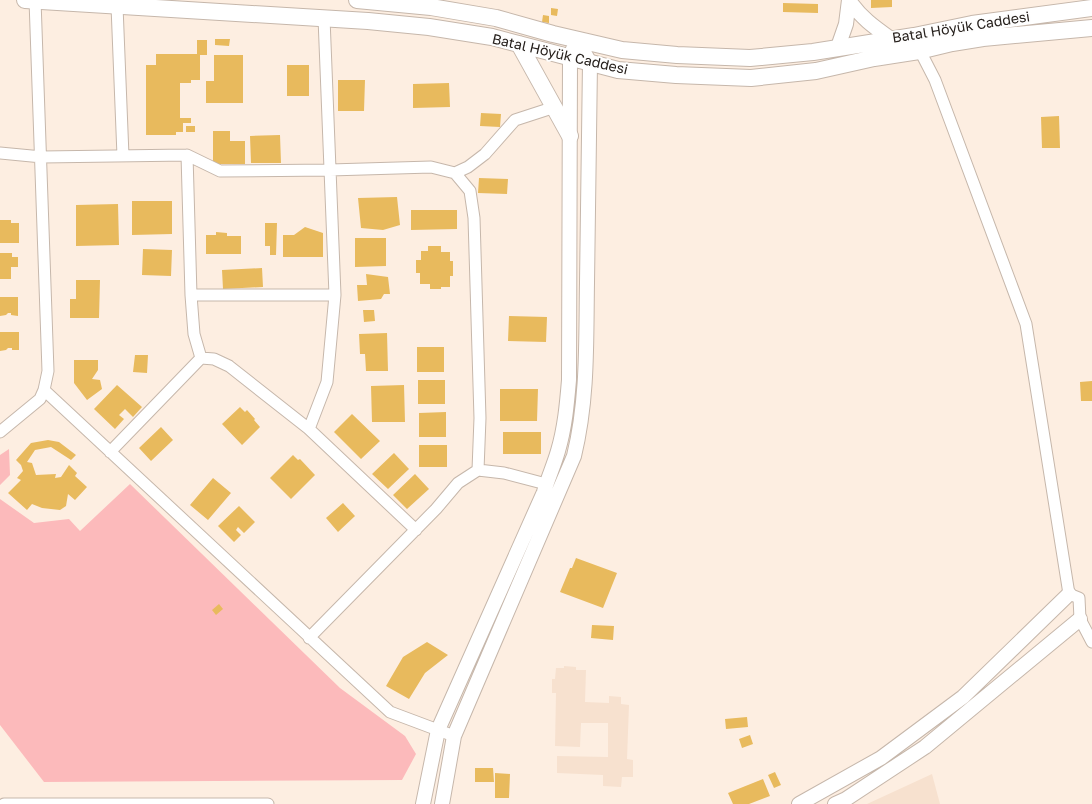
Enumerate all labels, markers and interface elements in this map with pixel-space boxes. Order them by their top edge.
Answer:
street label: Batal Höyük Caddesi [891,7,1031,46]
street label: Batal Höyük Caddesi [490,30,630,77]

